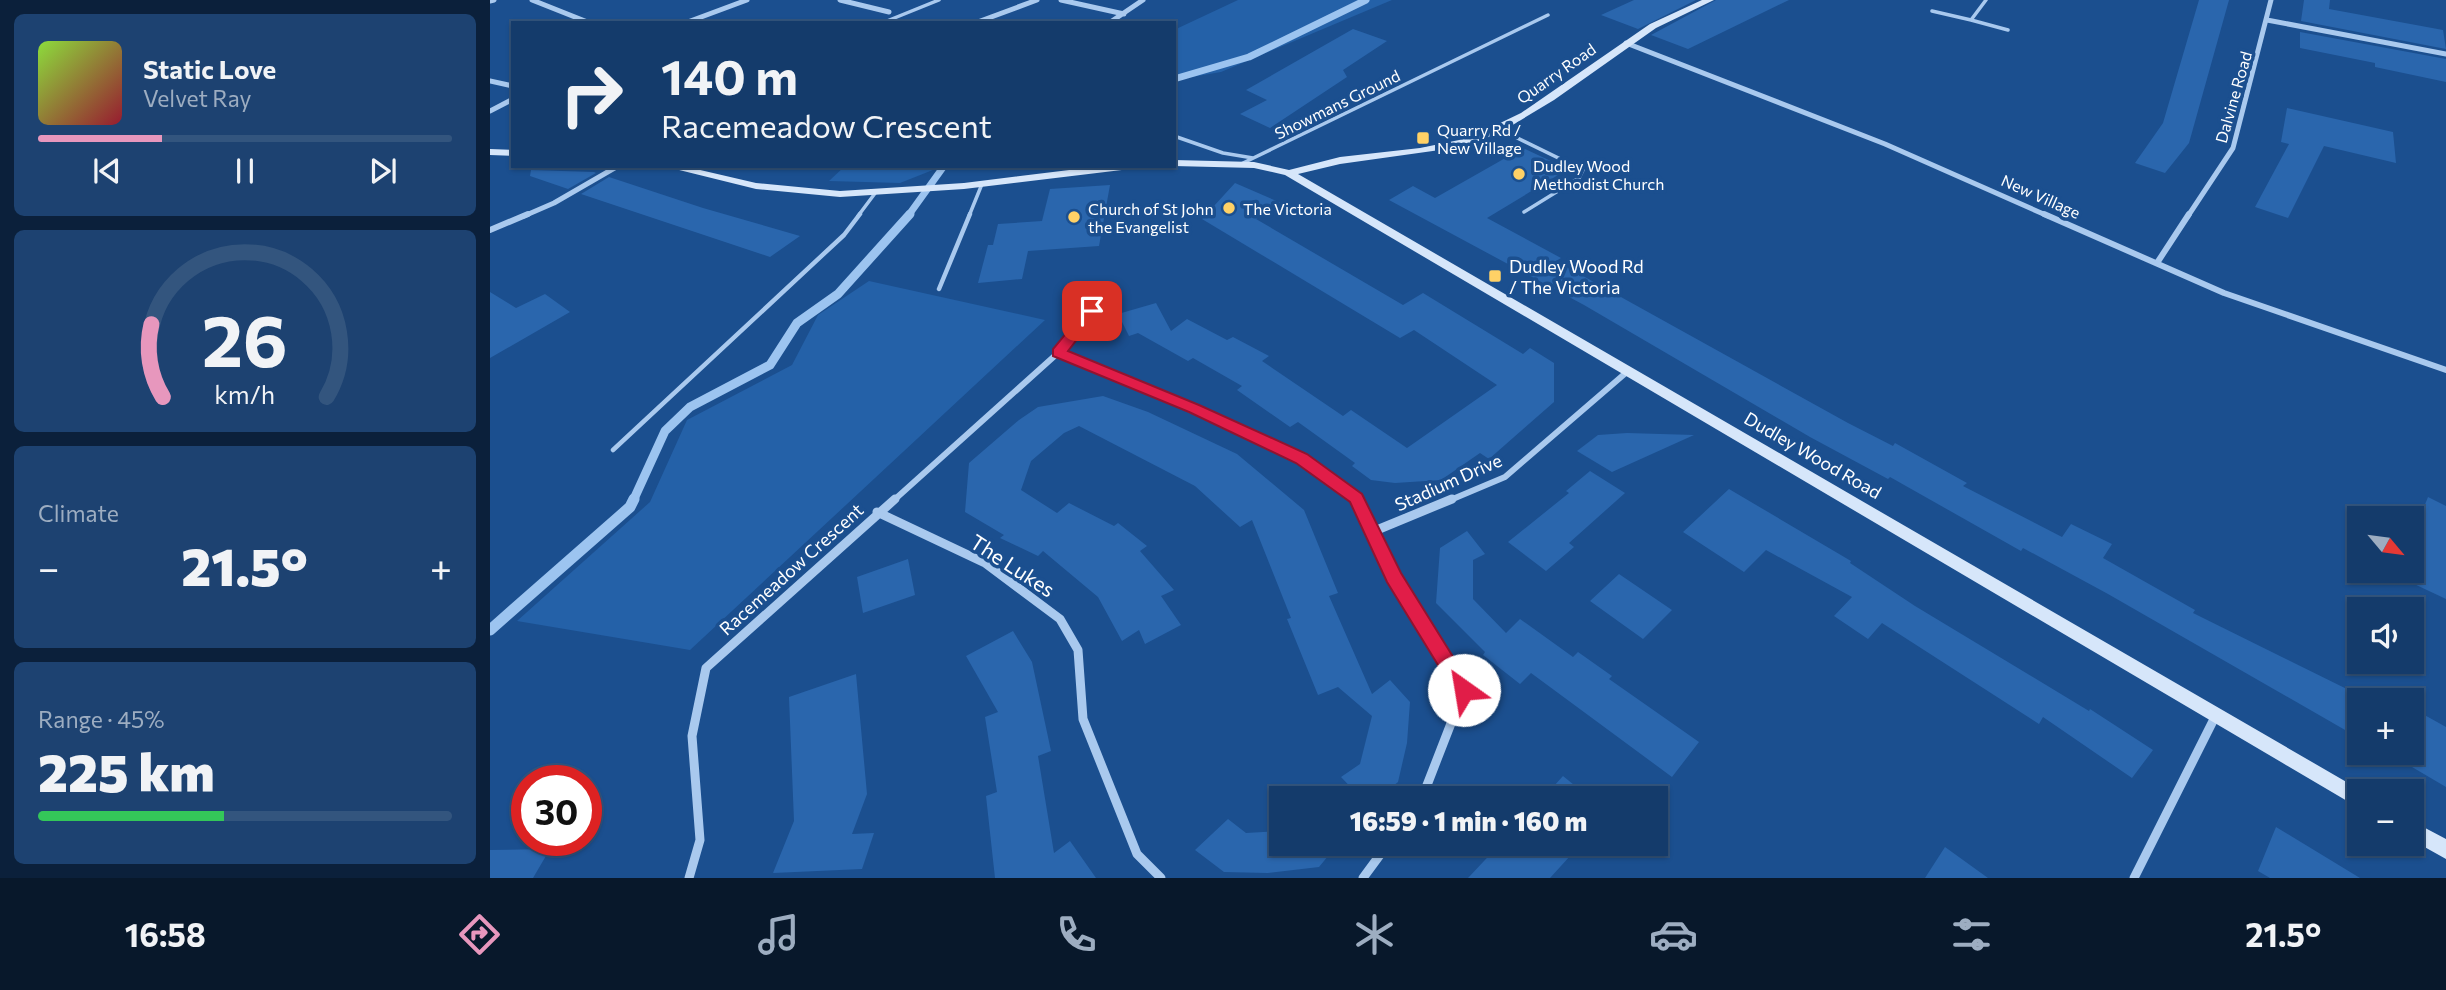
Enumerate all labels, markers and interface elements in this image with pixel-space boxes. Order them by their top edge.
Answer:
street label: Quarry Road [1513,39,1599,107]
text: 140 m [661,45,798,105]
icon: right [546,49,637,140]
street label: Dalvine Road [2211,49,2255,145]
text: Static Love [143,53,276,84]
street label: Showmans Ground [1271,65,1403,143]
text: Velvet Ray [143,84,251,112]
text: Racemeadow Crescent [661,105,992,145]
place label: Quarry Rd / New Village [1437,120,1522,157]
marker: Quarry Rd / New Village [1415,130,1431,146]
icon: previous [88,152,126,190]
icon: pause [226,152,264,190]
icon: next [364,152,402,190]
place label: Dudley Wood Methodist Church [1533,156,1664,193]
marker: Dudley Wood Methodist Church [1511,166,1527,182]
street label: New Village [1998,170,2084,222]
place label: Church of St John the Evangelist [1088,199,1214,236]
place label: The Victoria [1243,199,1332,218]
marker: The Victoria [1221,200,1237,216]
marker: Church of St John the Evangelist [1066,209,1082,225]
place label: Dudley Wood Rd / The Victoria [1509,255,1644,298]
marker: Dudley Wood Rd / The Victoria [1487,268,1503,284]
pin [1062,281,1122,341]
icon: arrive [1073,292,1111,330]
text: 26 [202,293,288,382]
text: km/h [215,379,275,409]
street label: Dudley Wood Road [1740,407,1886,503]
street label: Stadium Drive [1391,449,1505,515]
text: Climate [38,499,119,527]
street label: Racemeadow Crescent [714,499,868,639]
north arrow [2347,506,2424,583]
map controls [2347,506,2424,856]
street label: The Lukes [966,528,1060,602]
text: 21.5° [181,533,308,597]
text: − [38,543,60,590]
text: + [430,543,452,590]
button: sound [2347,597,2424,674]
position arrow [1427,653,1501,727]
button: + [2347,688,2424,765]
text: Range · 45% [38,705,164,733]
text: 225 km [38,739,215,803]
speed limit sign: 30 [511,765,602,856]
button: − [2347,779,2424,856]
text: 16:59 · 1 min · 160 m [1350,805,1587,836]
icon: directions [455,910,504,959]
icon: music [754,910,803,959]
icon: phone [1052,910,1101,959]
icon: climate [1350,910,1399,959]
icon: car [1649,910,1698,959]
icon: filters [1947,910,1996,959]
text: 16:58 [125,914,206,954]
text: 21.5° [2245,914,2321,954]

